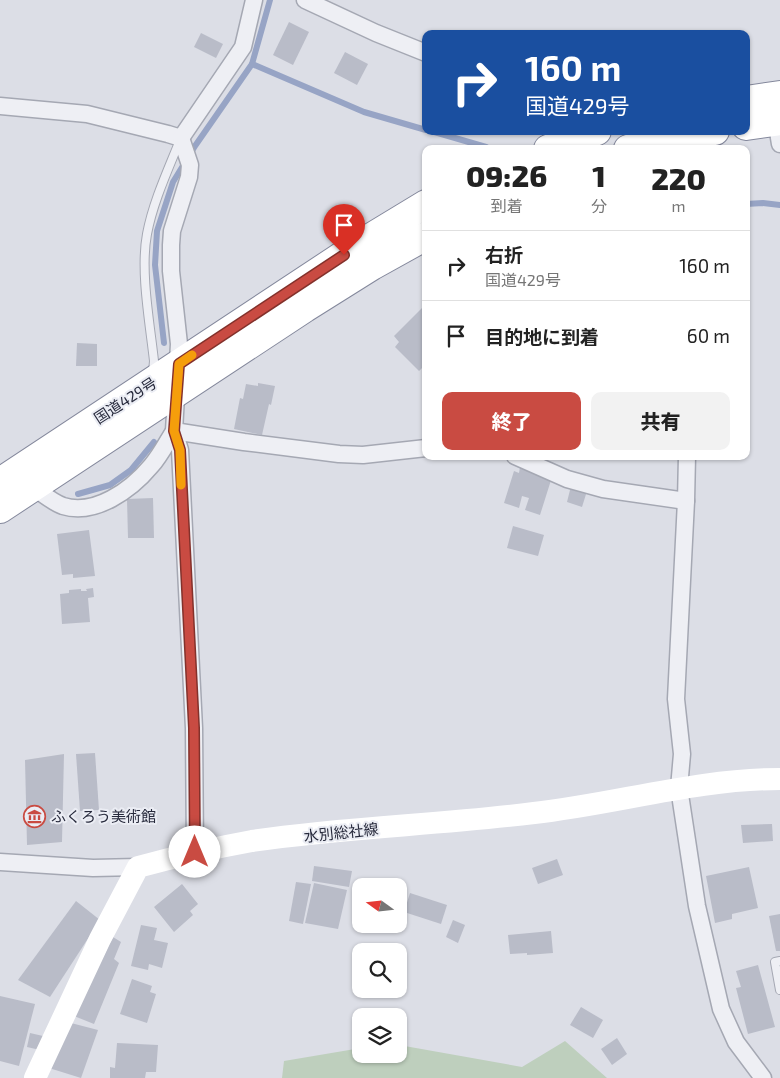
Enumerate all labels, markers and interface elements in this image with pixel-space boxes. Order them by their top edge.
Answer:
text: 160 m [525,46,621,88]
icon: right [442,50,507,115]
text: 国道429号 [525,92,629,118]
text: 09:26 [466,157,547,193]
text: 1 [592,157,606,193]
text: 220 [651,160,706,196]
text: 到着 [491,196,523,215]
text: 分 [591,196,607,215]
text: m [672,196,686,215]
pin [323,204,365,255]
icon: arrive [330,211,358,239]
text: 右折 [485,243,523,266]
icon: right [442,252,470,280]
text: 160 m [679,254,730,277]
text: 国道429号 [485,270,561,289]
icon: arrive [442,322,470,350]
text: 60 m [687,324,730,347]
text: 目的地に到着 [485,325,599,348]
street label: 国道429号 [90,373,160,427]
button: 終了 [442,392,581,450]
button: 共有 [591,392,730,450]
museum icon: ふくろう美術館 [23,804,47,828]
place label: ふくろう美術館 [51,807,156,825]
street label: 水別総社線 [303,819,379,845]
position arrow [168,825,220,877]
north arrow [352,878,408,932]
map controls [352,878,407,1063]
button: search [352,943,407,998]
button: layers [352,1008,407,1063]

